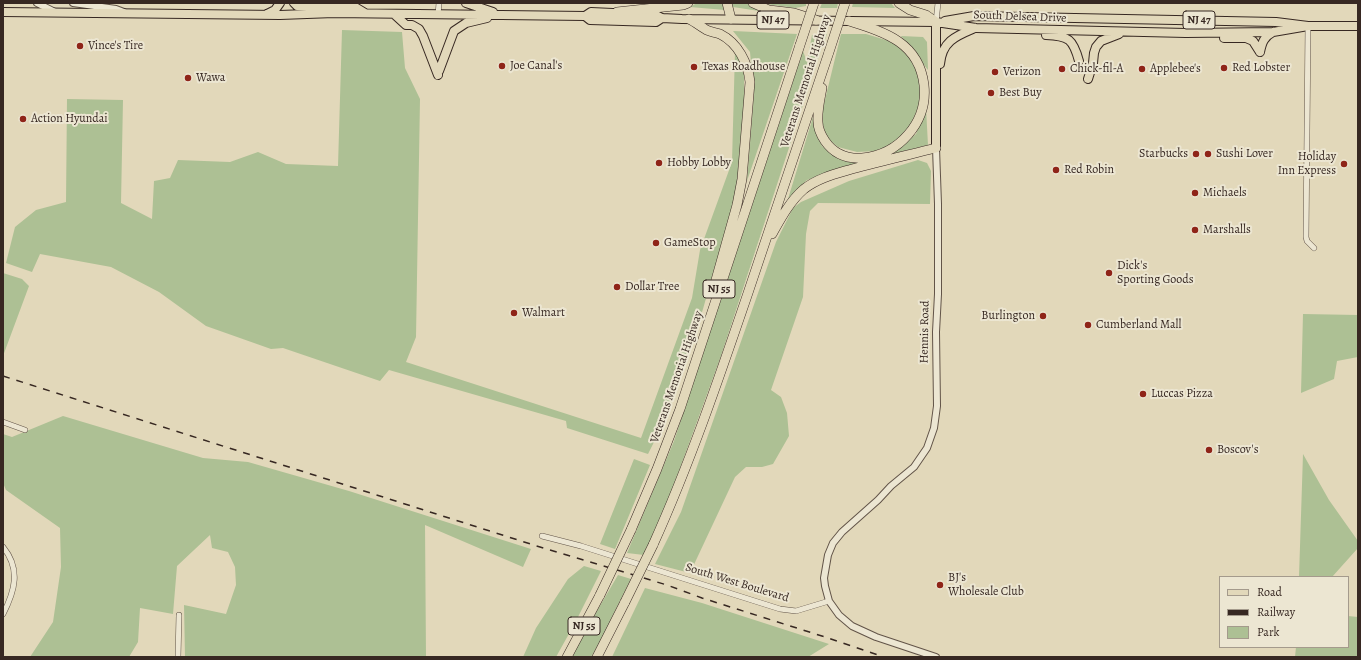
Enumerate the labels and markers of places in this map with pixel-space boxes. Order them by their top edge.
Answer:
place label: Vince's Tire [88,39,143,53]
marker: Vince's Tire [75,41,85,51]
place label: Joe Canal's [510,59,562,73]
place label: Texas Roadhouse [702,60,785,74]
marker: Joe Canal's [497,61,507,71]
place label: Red Lobster [1232,61,1290,75]
marker: Texas Roadhouse [689,62,699,72]
place label: Chick-fil-A [1070,62,1123,76]
place label: Applebee's [1150,62,1201,76]
marker: Red Lobster [1219,63,1229,73]
marker: Chick-fil-A [1057,64,1067,74]
marker: Applebee's [1137,64,1147,74]
place label: Verizon [1003,65,1041,79]
marker: Verizon [990,67,1000,77]
place label: Wawa [196,71,225,85]
marker: Wawa [183,73,193,83]
place label: Best Buy [999,86,1042,100]
marker: Best Buy [986,88,996,98]
place label: Action Hyundai [31,112,108,126]
marker: Action Hyundai [18,114,28,124]
place label: Starbucks [1139,147,1188,161]
place label: Sushi Lover [1216,147,1273,161]
marker: Starbucks [1191,149,1201,159]
marker: Sushi Lover [1203,149,1213,159]
place label: Holiday Inn Express [1278,150,1336,178]
place label: Hobby Lobby [667,156,731,170]
marker: Hobby Lobby [654,158,664,168]
marker: Holiday Inn Express [1339,159,1349,169]
place label: Red Robin [1064,163,1114,177]
marker: Red Robin [1051,165,1061,175]
place label: Michaels [1203,186,1247,200]
marker: Michaels [1190,188,1200,198]
place label: Marshalls [1203,223,1251,237]
marker: Marshalls [1190,225,1200,235]
place label: GameStop [664,236,715,250]
marker: GameStop [651,238,661,248]
place label: Dick's Sporting Goods [1117,259,1194,287]
marker: Dick's Sporting Goods [1104,268,1114,278]
place label: Dollar Tree [625,280,679,294]
marker: Dollar Tree [612,282,622,292]
place label: Walmart [522,306,565,320]
marker: Walmart [509,308,519,318]
place label: Burlington [981,309,1035,323]
marker: Burlington [1038,311,1048,321]
place label: Cumberland Mall [1096,318,1181,332]
marker: Cumberland Mall [1083,320,1093,330]
place label: Luccas Pizza [1151,387,1213,401]
marker: Luccas Pizza [1138,389,1148,399]
place label: Boscov's [1217,443,1259,457]
marker: Boscov's [1204,445,1214,455]
place label: BJ's Wholesale Club [948,571,1024,599]
marker: BJ's Wholesale Club [935,580,945,590]

